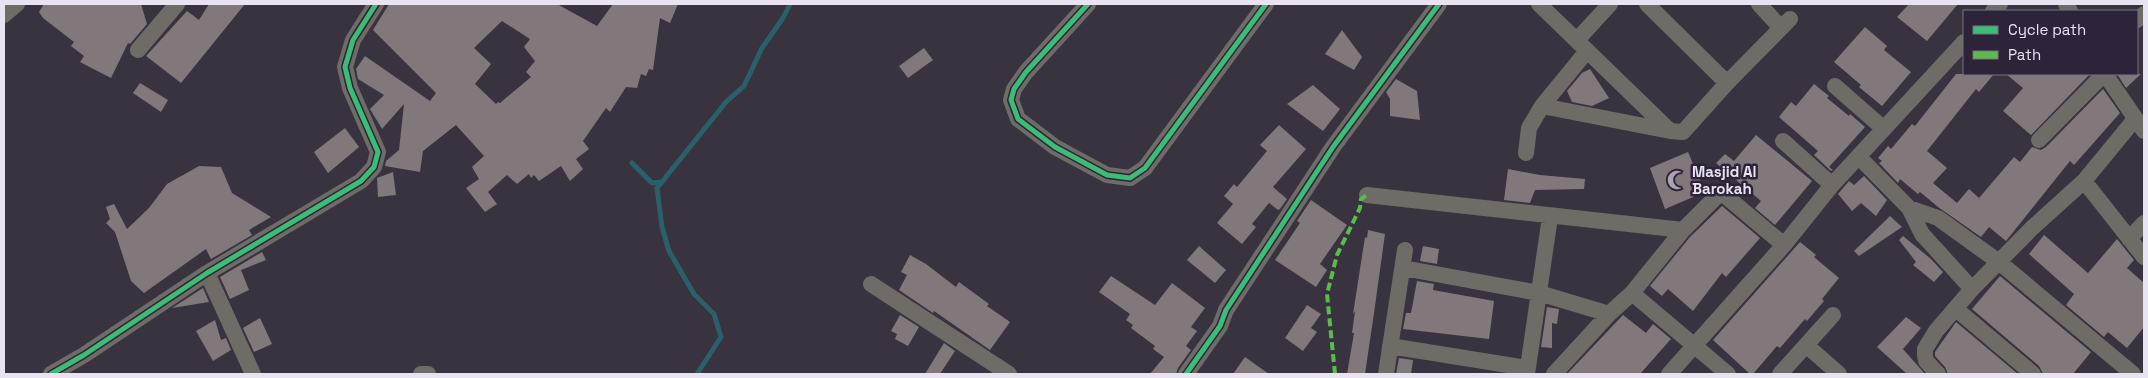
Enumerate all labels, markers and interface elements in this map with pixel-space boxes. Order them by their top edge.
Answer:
legend [1963,10,2138,75]
text: Cycle path [2008,20,2086,39]
text: Path [2008,45,2041,64]
place label: Masjid Al Barokah [1692,162,1756,198]
mosque icon: Masjid Al Barokah [1666,169,1688,191]

